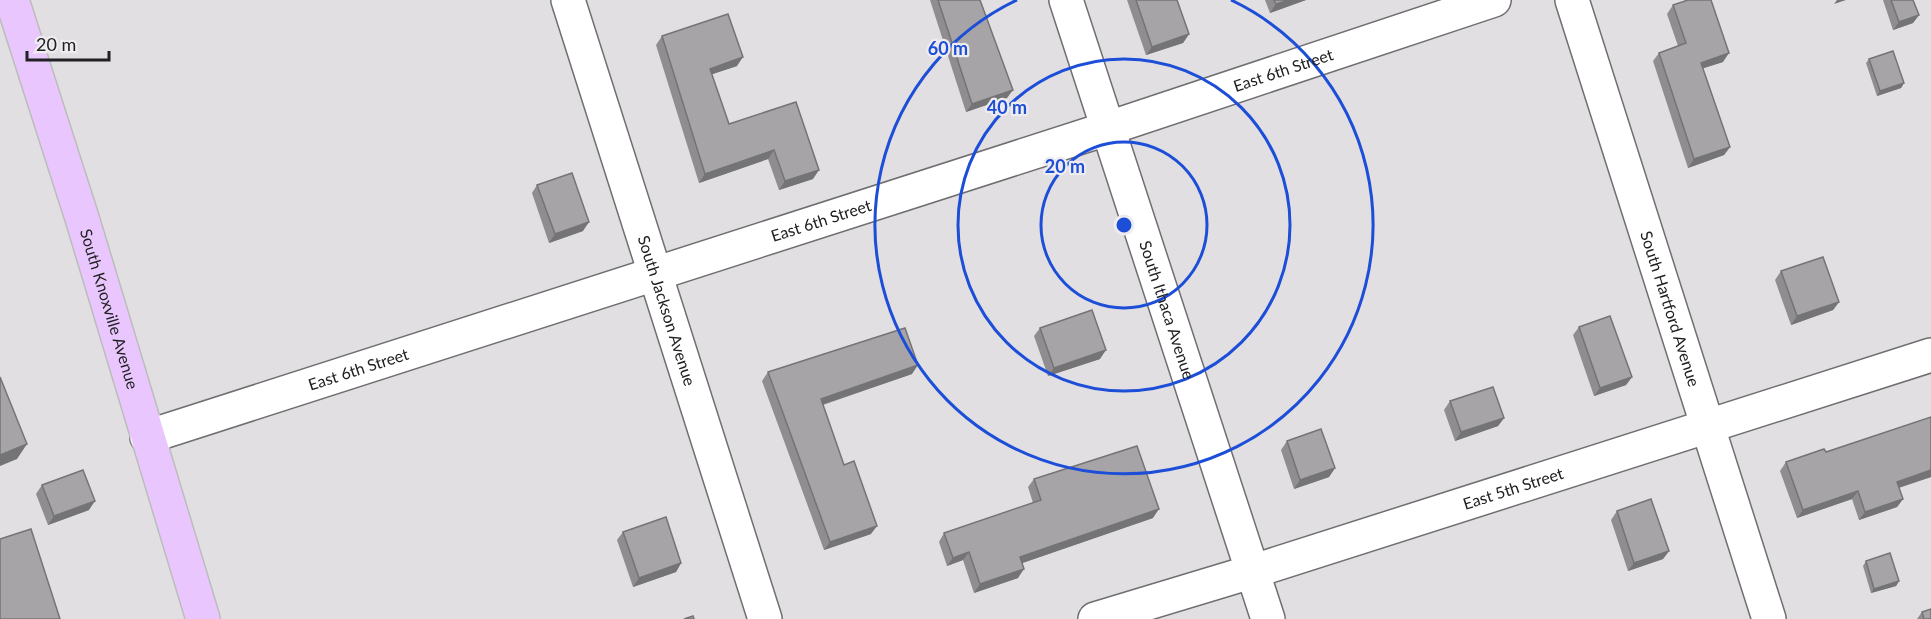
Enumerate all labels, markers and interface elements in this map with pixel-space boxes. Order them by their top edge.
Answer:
scale bar [27,24,110,62]
text: 20 m [36,33,76,55]
text: 60 m [928,37,968,59]
street label: East 6th Street [1231,44,1336,95]
text: 40 m [987,96,1027,118]
text: 20 m [1045,155,1085,177]
street label: East 6th Street [768,195,874,245]
centre of rings [1114,215,1134,235]
street label: South Knoxville Avenue [77,226,143,391]
street label: South Hartford Avenue [1637,228,1704,389]
street label: South Jackson Avenue [635,233,700,388]
street label: South Ithaca Avenue [1136,238,1199,381]
street label: East 6th Street [306,344,411,394]
street label: East 5th Street [1460,463,1566,513]

